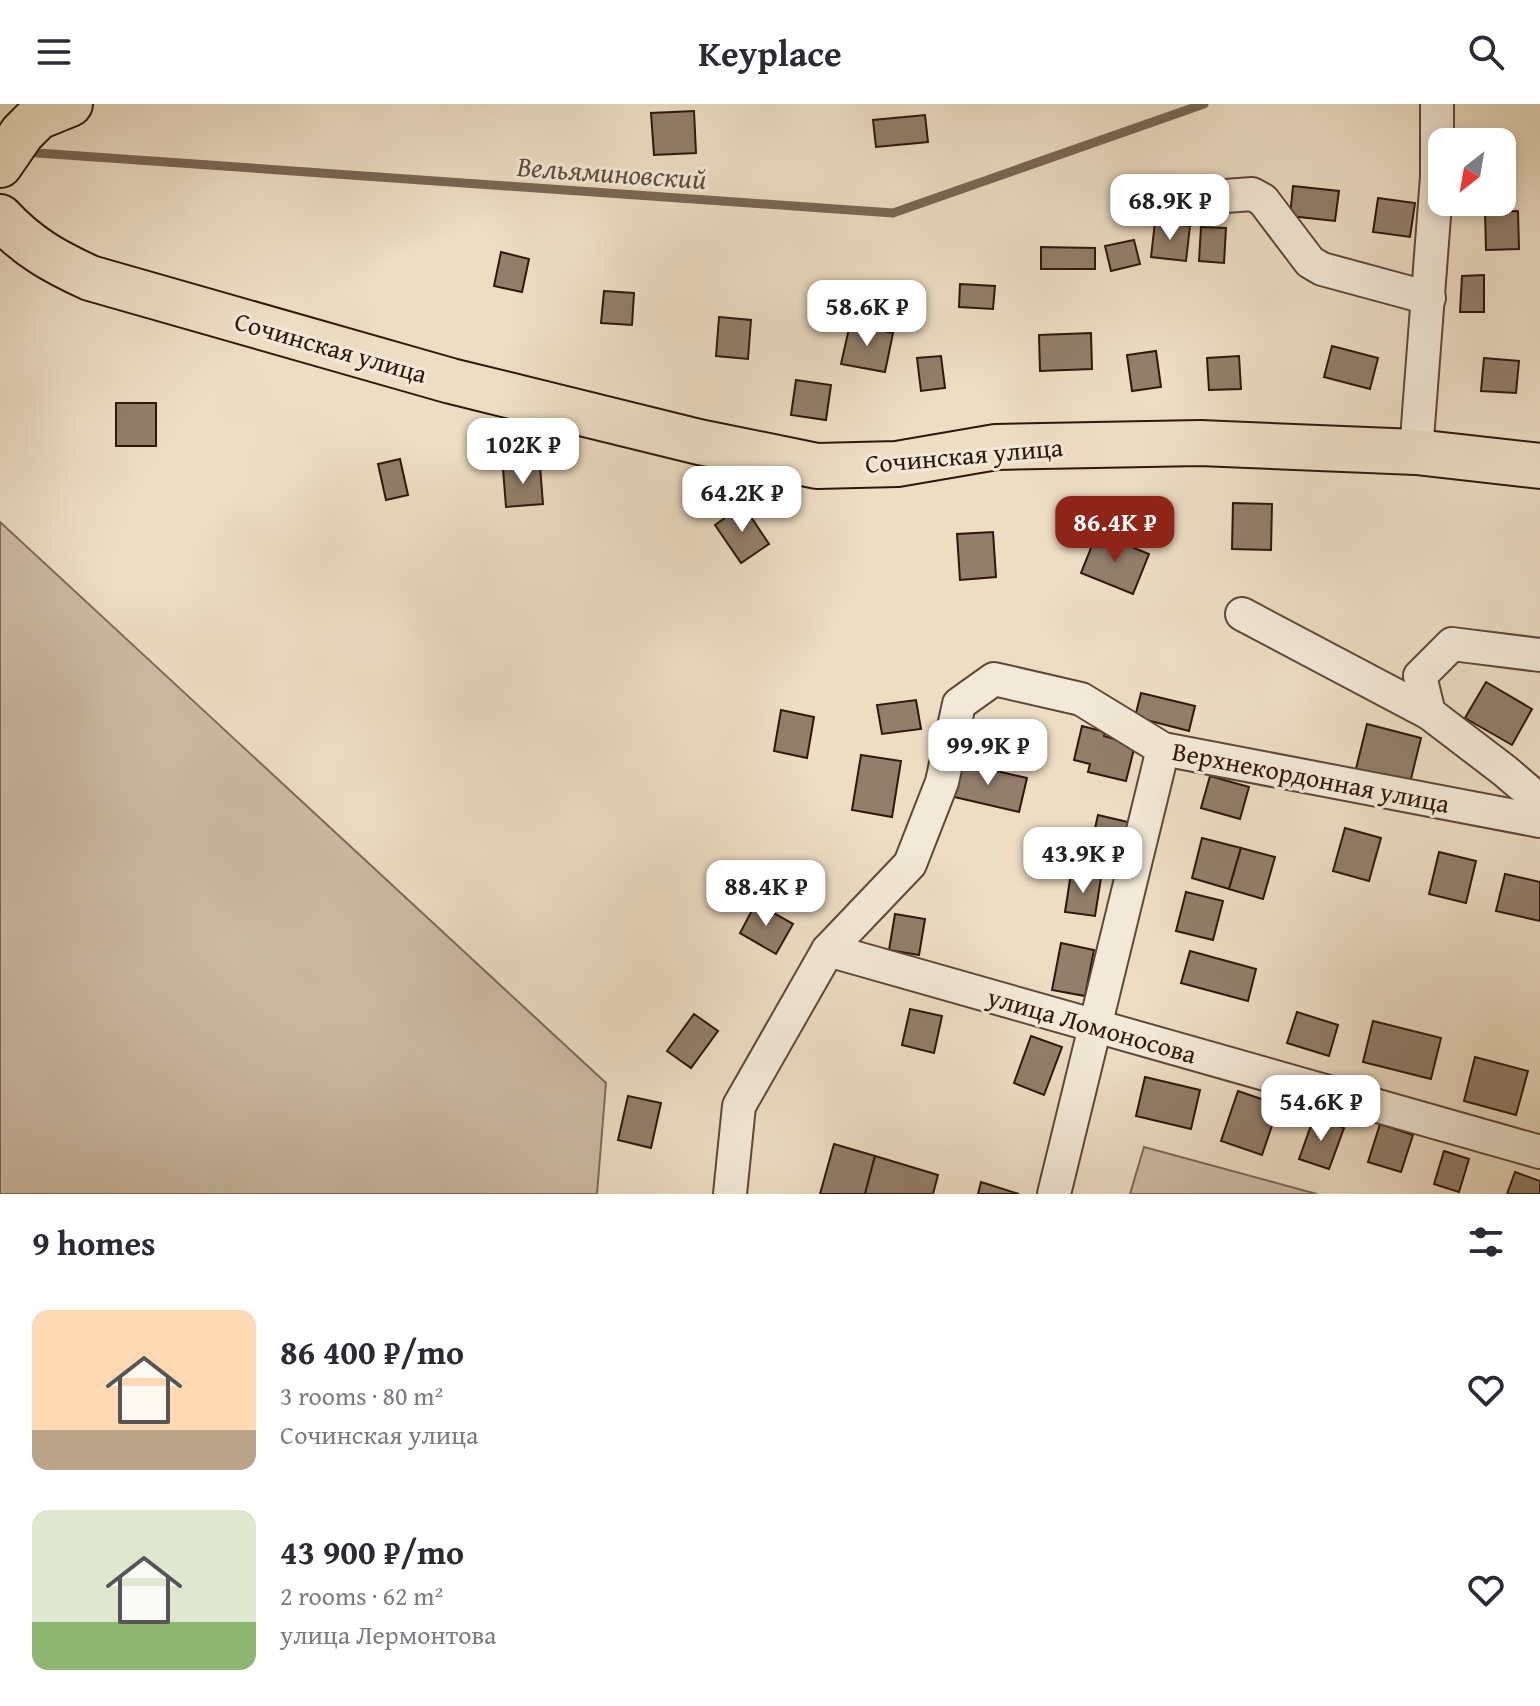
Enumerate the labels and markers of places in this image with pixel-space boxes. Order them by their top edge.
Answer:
pin: 68.9K ₽ [1096,174,1244,242]
pin: 58.6K ₽ [793,280,941,348]
pin: 102K ₽ [458,418,588,486]
pin: 64.2K ₽ [668,466,816,534]
pin: 86.4K ₽ [1041,496,1189,564]
pin: 99.9K ₽ [914,719,1062,787]
pin: 43.9K ₽ [1009,827,1157,895]
pin: 88.4K ₽ [692,860,840,928]
pin: 54.6K ₽ [1247,1075,1395,1143]

